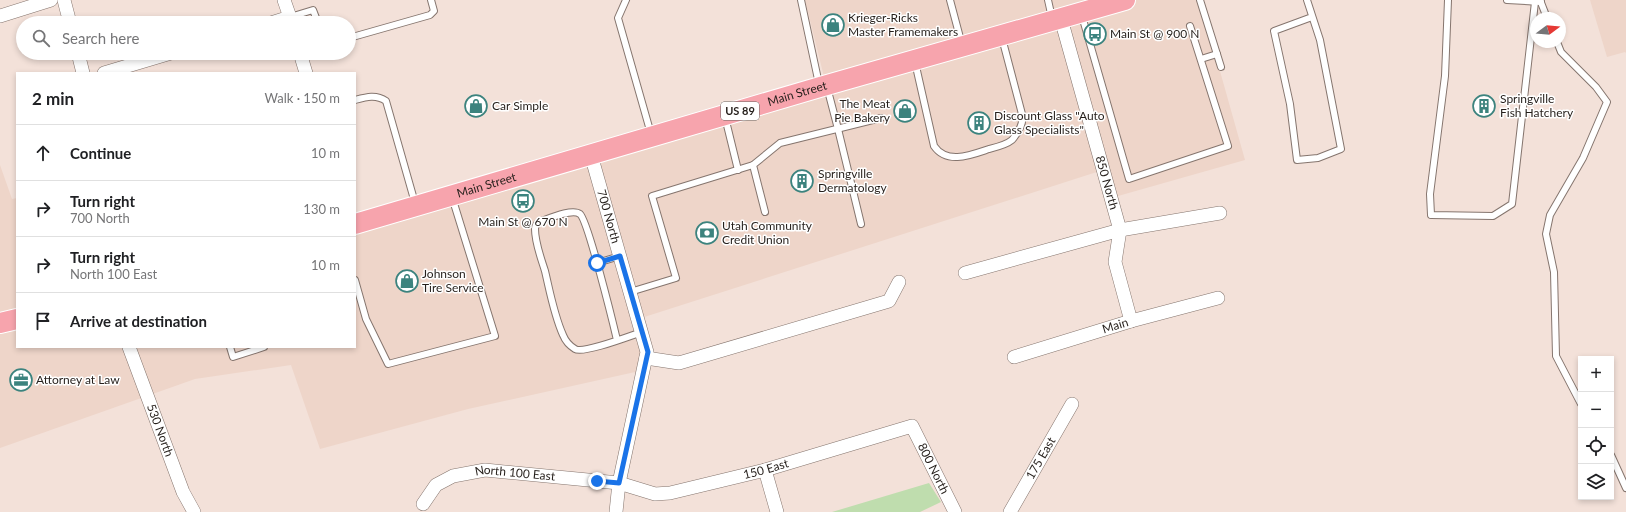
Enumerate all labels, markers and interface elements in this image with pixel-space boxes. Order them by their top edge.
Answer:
place label: Krieger-Ricks Master Framemakers [848,10,958,39]
shop icon: Krieger-Ricks Master Framemakers [820,12,846,38]
north arrow [1530,12,1566,48]
search box [16,16,356,60]
bus stop icon: Main St @ 900 N [1082,21,1108,47]
place label: Main St @ 900 N [1110,26,1199,41]
icon: search [30,27,52,49]
text: Search here [62,29,139,47]
street label: Main Street [766,77,829,109]
text: 2 min [32,88,74,109]
text: Walk · 150 m [264,90,340,106]
place label: Springville Fish Hatchery [1500,91,1574,120]
shop icon: Car Simple [463,93,489,119]
building icon: Springville Fish Hatchery [1471,93,1497,119]
place label: The Meat Pie Bakery [834,96,891,125]
place label: Car Simple [492,98,548,113]
shop icon: The Meat Pie Bakery [892,98,918,124]
road number: US 89 [721,102,759,120]
place label: Discount Glass "Auto Glass Specialists" [994,108,1105,137]
building icon: Discount Glass "Auto Glass Specialists" [966,110,992,136]
icon: ahead [32,142,54,164]
text: Continue [70,144,131,162]
text: 10 m [311,145,340,161]
street label: 850 North [1093,154,1122,211]
place label: Springville Dermatology [818,166,887,195]
building icon: Springville Dermatology [789,168,815,194]
street label: Main Street [455,169,518,201]
bus stop icon: Main St @ 670 N [510,188,536,214]
street label: 700 North [594,188,624,245]
text: Turn right [70,192,135,210]
icon: right [32,198,54,220]
text: 130 m [303,201,340,217]
text: 700 North [70,210,130,226]
place label: Main St @ 670 N [478,214,568,229]
place label: Utah Community Credit Union [722,218,813,247]
bank icon: Utah Community Credit Union [694,220,720,246]
text: Turn right [70,248,135,266]
icon: right [32,254,54,276]
route start [588,254,606,272]
text: 10 m [311,257,340,273]
text: North 100 East [70,266,157,282]
place label: Johnson Tire Service [422,266,484,295]
shop icon: Johnson Tire Service [394,268,420,294]
icon: arrive [32,310,54,332]
text: Arrive at destination [70,312,207,330]
street label: Main [1100,314,1130,336]
map controls [1578,356,1614,500]
button: + [1578,356,1614,392]
office icon: Attorney at Law [8,367,34,393]
place label: Attorney at Law [36,372,120,387]
button: − [1578,392,1614,428]
street label: 530 North [144,402,177,459]
button: locate [1578,428,1614,464]
street label: 175 East [1022,434,1059,482]
street label: 800 North [915,440,953,496]
street label: 150 East [742,455,791,482]
street label: North 100 East [474,462,557,484]
button: layers [1578,464,1614,500]
route end [588,472,606,490]

